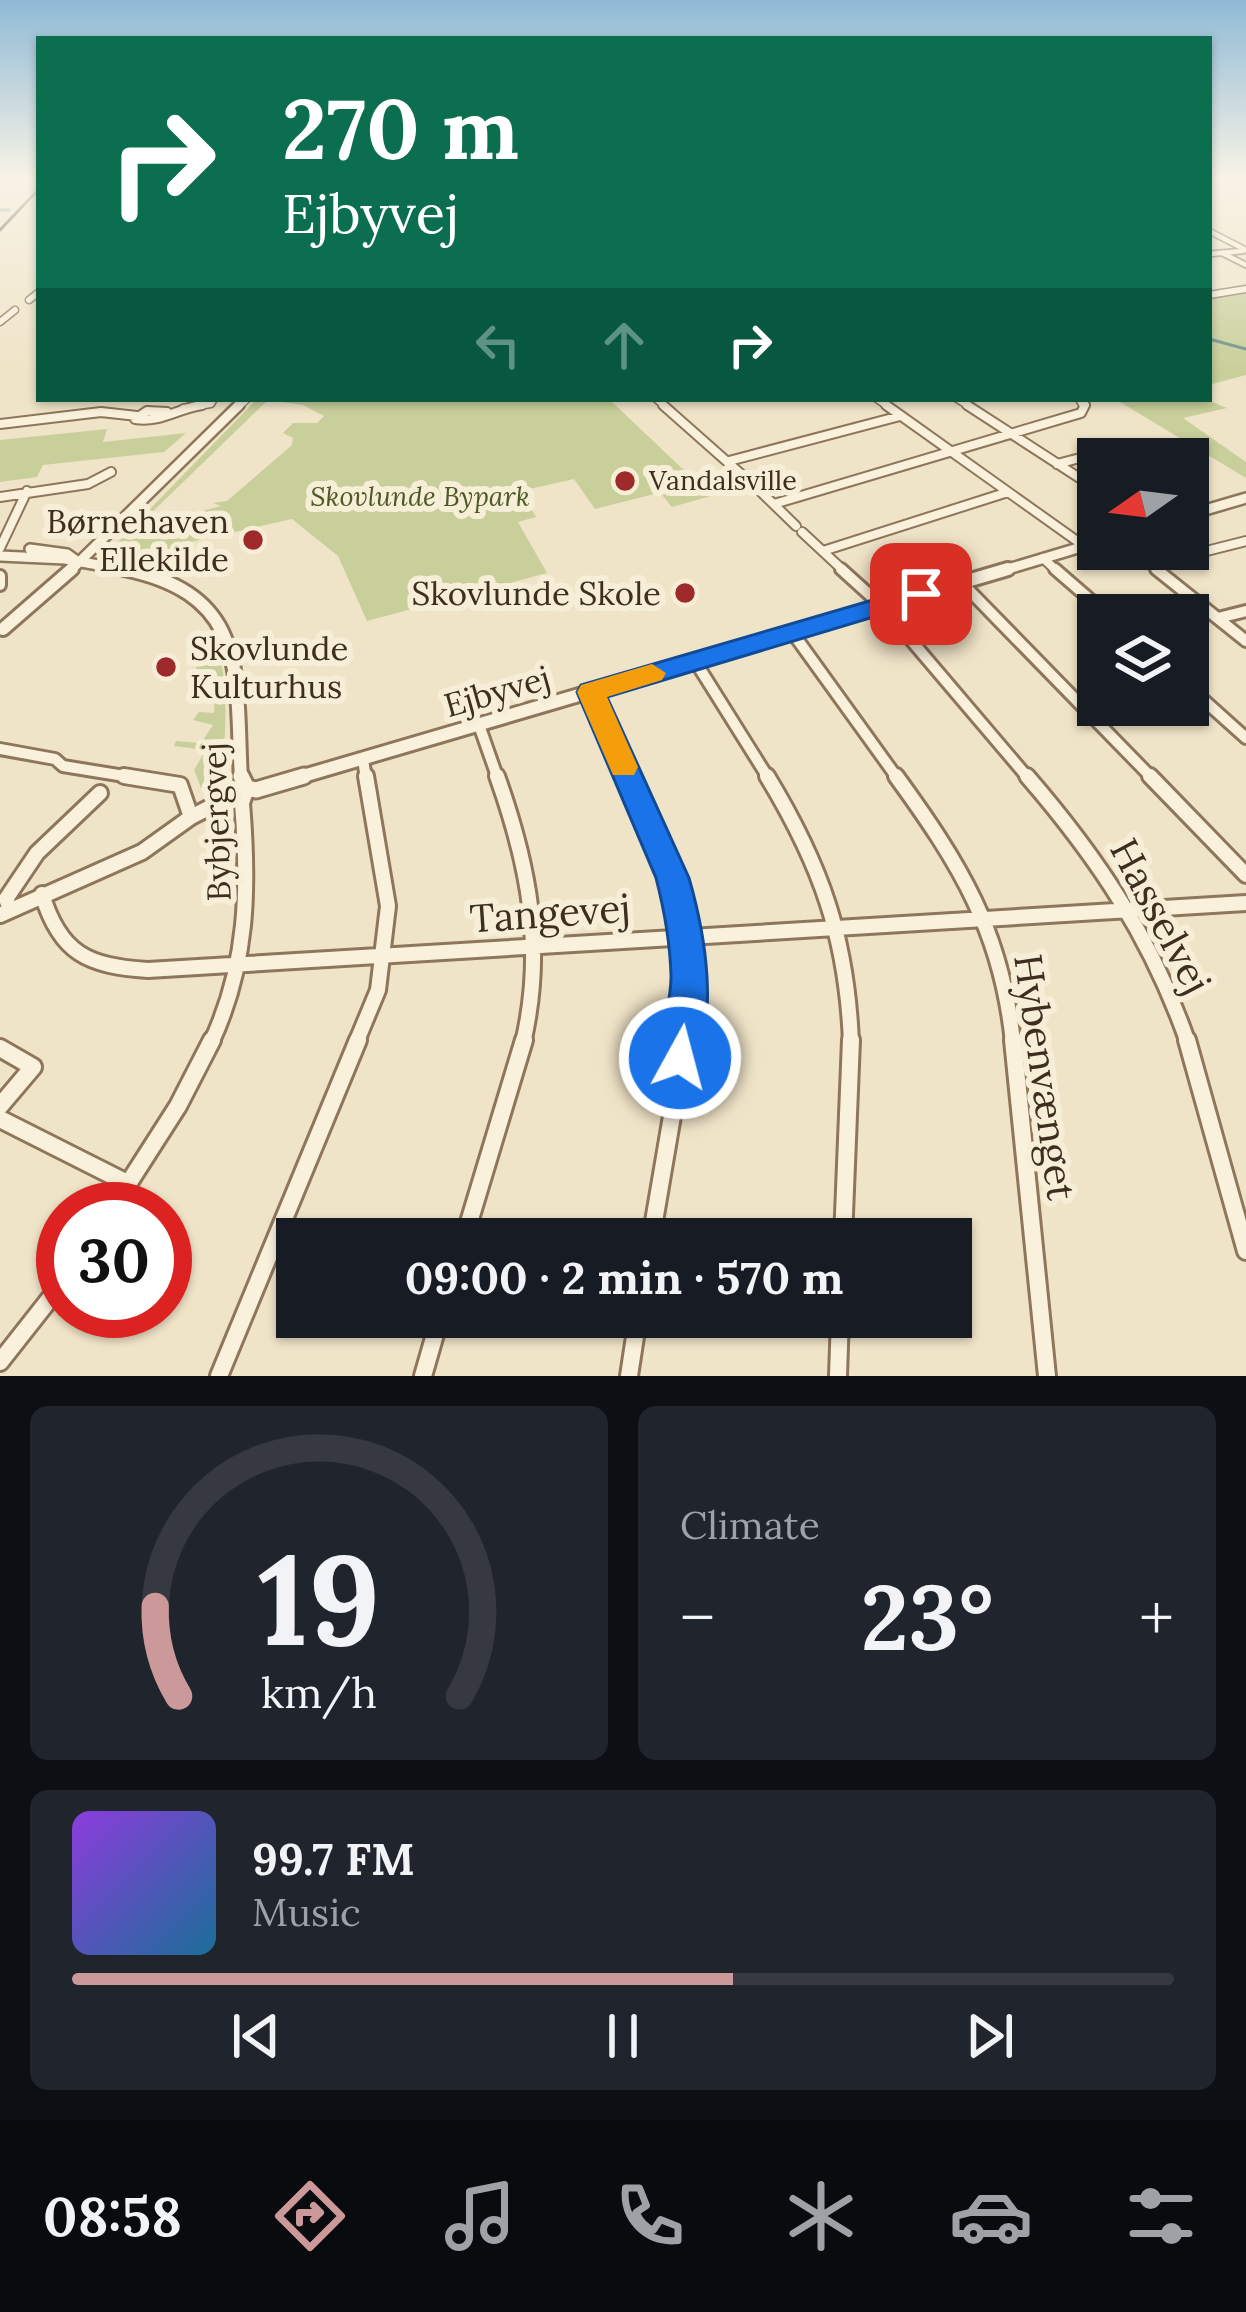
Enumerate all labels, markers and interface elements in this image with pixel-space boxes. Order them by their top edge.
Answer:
text: 270 m [282,74,519,182]
icon: right [84,84,240,240]
text: Ejbyvej [282,179,459,248]
icon: left [465,312,531,378]
icon: ahead [591,312,657,378]
icon: right [717,312,783,378]
north arrow [1077,438,1209,570]
map controls [1077,438,1209,726]
place label: Vandalsville [648,463,797,497]
marker: Vandalsville [612,468,638,494]
park label: Skovlunde Bypark [310,479,530,513]
place label: Børnehaven Ellekilde [46,500,229,580]
marker: Børnehaven Ellekilde [240,527,266,553]
pin [870,543,972,645]
icon: arrive [888,561,954,627]
place label: Skovlunde Skole [412,572,661,614]
marker: Skovlunde Skole [672,580,698,606]
button: layers [1077,594,1209,726]
place label: Skovlunde Kulturhus [190,627,348,707]
marker: Skovlunde Kulturhus [153,654,179,680]
street label: Ejbyvej [439,656,555,726]
street label: Bybjergvej [192,742,240,902]
street label: Hasselvej [1099,830,1223,1002]
street label: Tangevej [468,882,632,944]
street label: Hybenvænget [1003,951,1087,1203]
position arrow [617,995,743,1121]
speed limit sign: 30 [36,1182,192,1338]
text: 09:00 · 2 min · 570 m [405,1249,843,1306]
text: Climate [680,1500,820,1550]
text: 19 [258,1519,380,1679]
text: 23° [861,1559,993,1675]
text: − [680,1575,715,1659]
text: + [1139,1575,1174,1659]
text: km/h [261,1665,377,1720]
text: 99.7 FM [252,1830,415,1887]
text: Music [252,1887,361,1937]
icon: previous [223,2003,289,2069]
icon: pause [590,2003,656,2069]
icon: next [957,2003,1023,2069]
icon: directions [268,2174,352,2258]
icon: music [438,2174,522,2258]
icon: phone [608,2174,692,2258]
icon: climate [779,2174,863,2258]
icon: car [949,2174,1033,2258]
icon: filters [1119,2174,1203,2258]
text: 08:58 [43,2182,182,2251]

